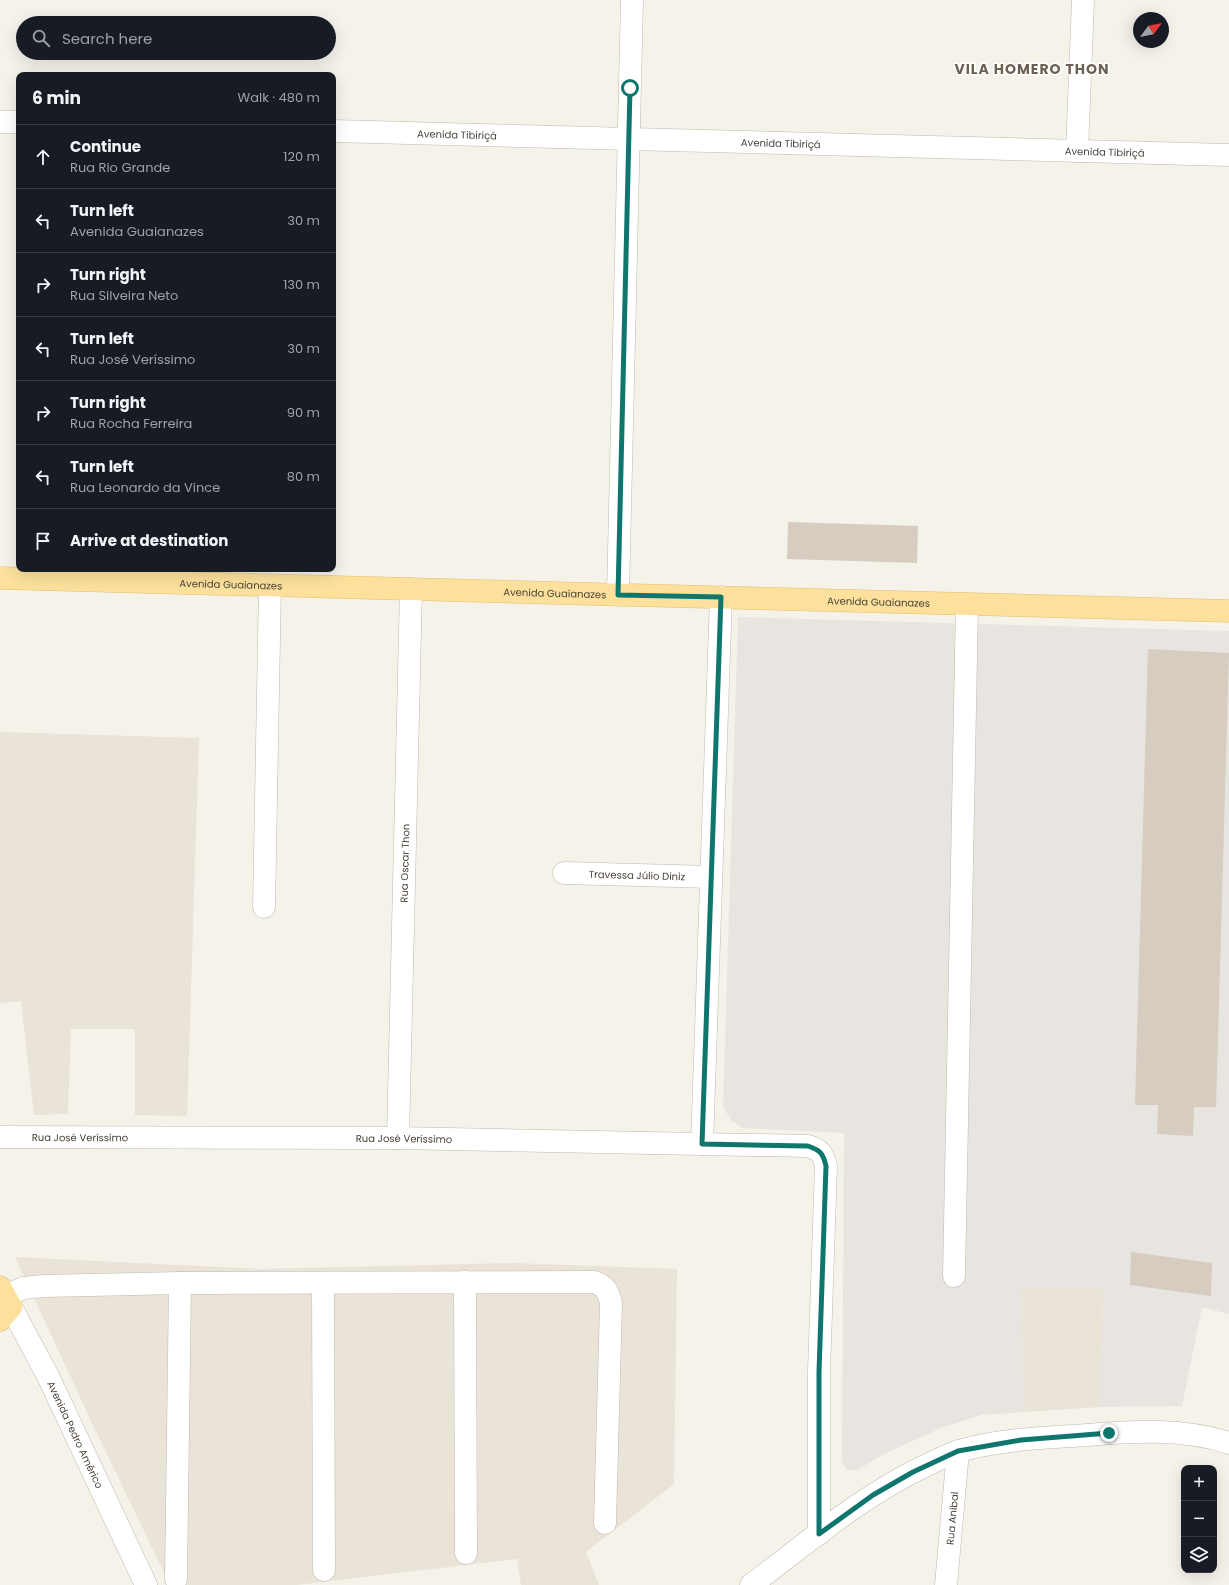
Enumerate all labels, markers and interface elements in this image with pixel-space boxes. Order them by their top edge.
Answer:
north arrow [1133,12,1169,48]
search box [16,16,336,60]
icon: search [30,27,52,49]
text: Search here [62,28,152,49]
district label: VILA HOMERO THON [954,59,1110,79]
route start [621,79,639,97]
text: 6 min [32,86,81,110]
text: Walk · 480 m [238,88,320,107]
street label: Avenida Tibiriçá [417,126,497,143]
street label: Avenida Tibiriçá [741,135,821,152]
text: Continue [70,136,141,157]
street label: Avenida Tibiriçá [1065,144,1145,161]
icon: ahead [32,146,54,168]
text: 120 m [283,147,320,166]
text: Rua Rio Grande [70,158,170,177]
text: Turn left [70,200,134,221]
icon: left [32,210,54,232]
text: 30 m [287,211,320,230]
text: Avenida Guaianazes [70,222,204,241]
text: Turn right [70,264,146,285]
icon: right [32,274,54,296]
text: 130 m [283,275,320,294]
text: Rua Silveira Neto [70,286,178,305]
text: Turn left [70,328,134,349]
icon: left [32,338,54,360]
text: 30 m [287,339,320,358]
text: Rua José Veríssimo [70,350,195,369]
text: Turn right [70,392,146,413]
icon: right [32,402,54,424]
text: 90 m [287,403,320,422]
text: Rua Rocha Ferreira [70,414,192,433]
text: Turn left [70,456,134,477]
icon: left [32,466,54,488]
text: 80 m [287,467,320,486]
text: Rua Leonardo da Vince [70,478,220,497]
icon: arrive [32,530,54,552]
text: Arrive at destination [70,530,228,551]
street label: Avenida Guaianazes [179,576,283,594]
street label: Avenida Guaianazes [503,585,606,602]
street label: Avenida Guaianazes [827,593,930,611]
street label: Rua Oscar Thon [397,823,413,903]
street label: Travessa Júlio Diniz [589,867,686,884]
street label: Rua José Veríssimo [32,1130,128,1145]
street label: Rua José Veríssimo [356,1131,452,1147]
street label: Avenida Pedro Américo [43,1379,107,1491]
route end [1100,1424,1118,1442]
map controls [1181,1465,1217,1573]
button: + [1181,1465,1217,1501]
street label: Rua Aníbal [943,1491,962,1546]
button: − [1181,1501,1217,1537]
button: layers [1181,1537,1217,1573]

